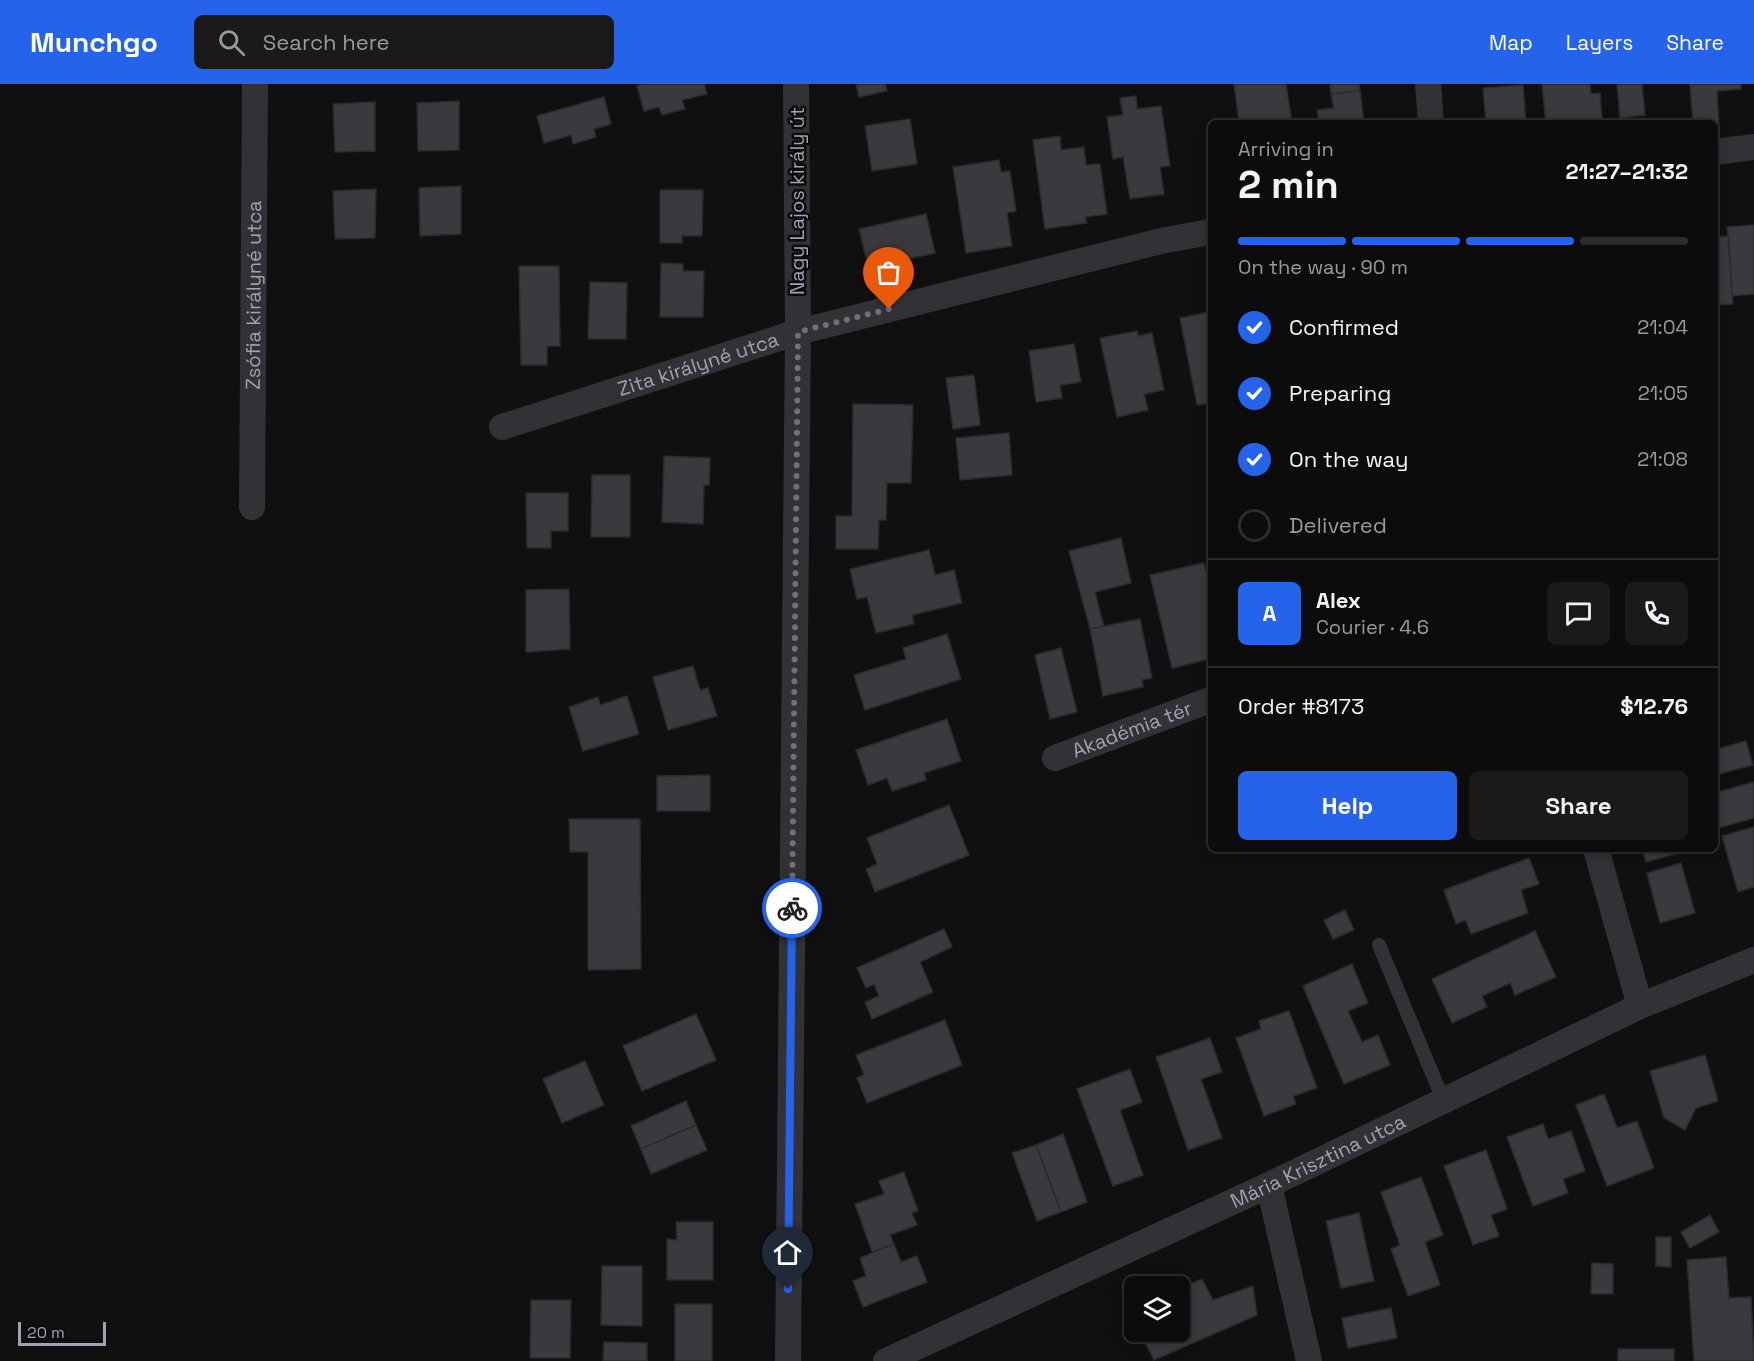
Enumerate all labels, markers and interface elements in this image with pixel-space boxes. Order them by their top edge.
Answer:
search box [194,15,614,69]
text: Munchgo [30,24,158,60]
icon: search [215,26,248,59]
text: Search here [263,28,390,56]
text: Map [1489,29,1533,56]
text: Layers [1566,29,1633,56]
text: Share [1666,29,1724,56]
street label: Nagy Lajos király út [784,107,810,295]
text: Arriving in [1238,136,1334,162]
text: 21:27–21:32 [1565,157,1688,185]
text: 2 min [1238,160,1339,209]
street label: Zsófia királyné utca [240,200,267,390]
pin [863,247,914,309]
text: On the way · 90 m [1238,254,1408,280]
icon: bag [872,256,905,289]
icon: check [1238,311,1271,344]
text: Confirmed [1289,313,1399,341]
text: 21:04 [1637,314,1688,340]
street label: Zita királyné utca [614,326,782,402]
icon: check [1238,377,1271,410]
text: Preparing [1289,379,1391,407]
text: 21:05 [1638,380,1688,406]
icon: check [1238,443,1271,476]
text: On the way [1289,445,1408,473]
text: 21:08 [1637,446,1688,472]
text: Delivered [1289,511,1387,539]
button: chat [1547,582,1610,645]
button: phone [1625,582,1688,645]
text: Alex [1316,586,1361,614]
text: A [1263,599,1276,627]
text: Courier · 4.6 [1316,614,1429,640]
text: Order #8173 [1238,692,1364,720]
text: $12.76 [1620,692,1688,720]
street label: Akadémia tér [1068,695,1195,764]
button: Help [1238,771,1457,840]
button: Share [1469,771,1688,840]
courier [762,878,822,938]
icon: bike [776,892,809,925]
street label: Mária Krisztina utca [1226,1108,1410,1214]
pin [762,1227,813,1289]
icon: home [771,1236,804,1269]
map controls [1124,1276,1190,1342]
button: layers [1124,1276,1190,1342]
scale bar [18,1319,106,1346]
text: 20 m [27,1322,65,1343]

